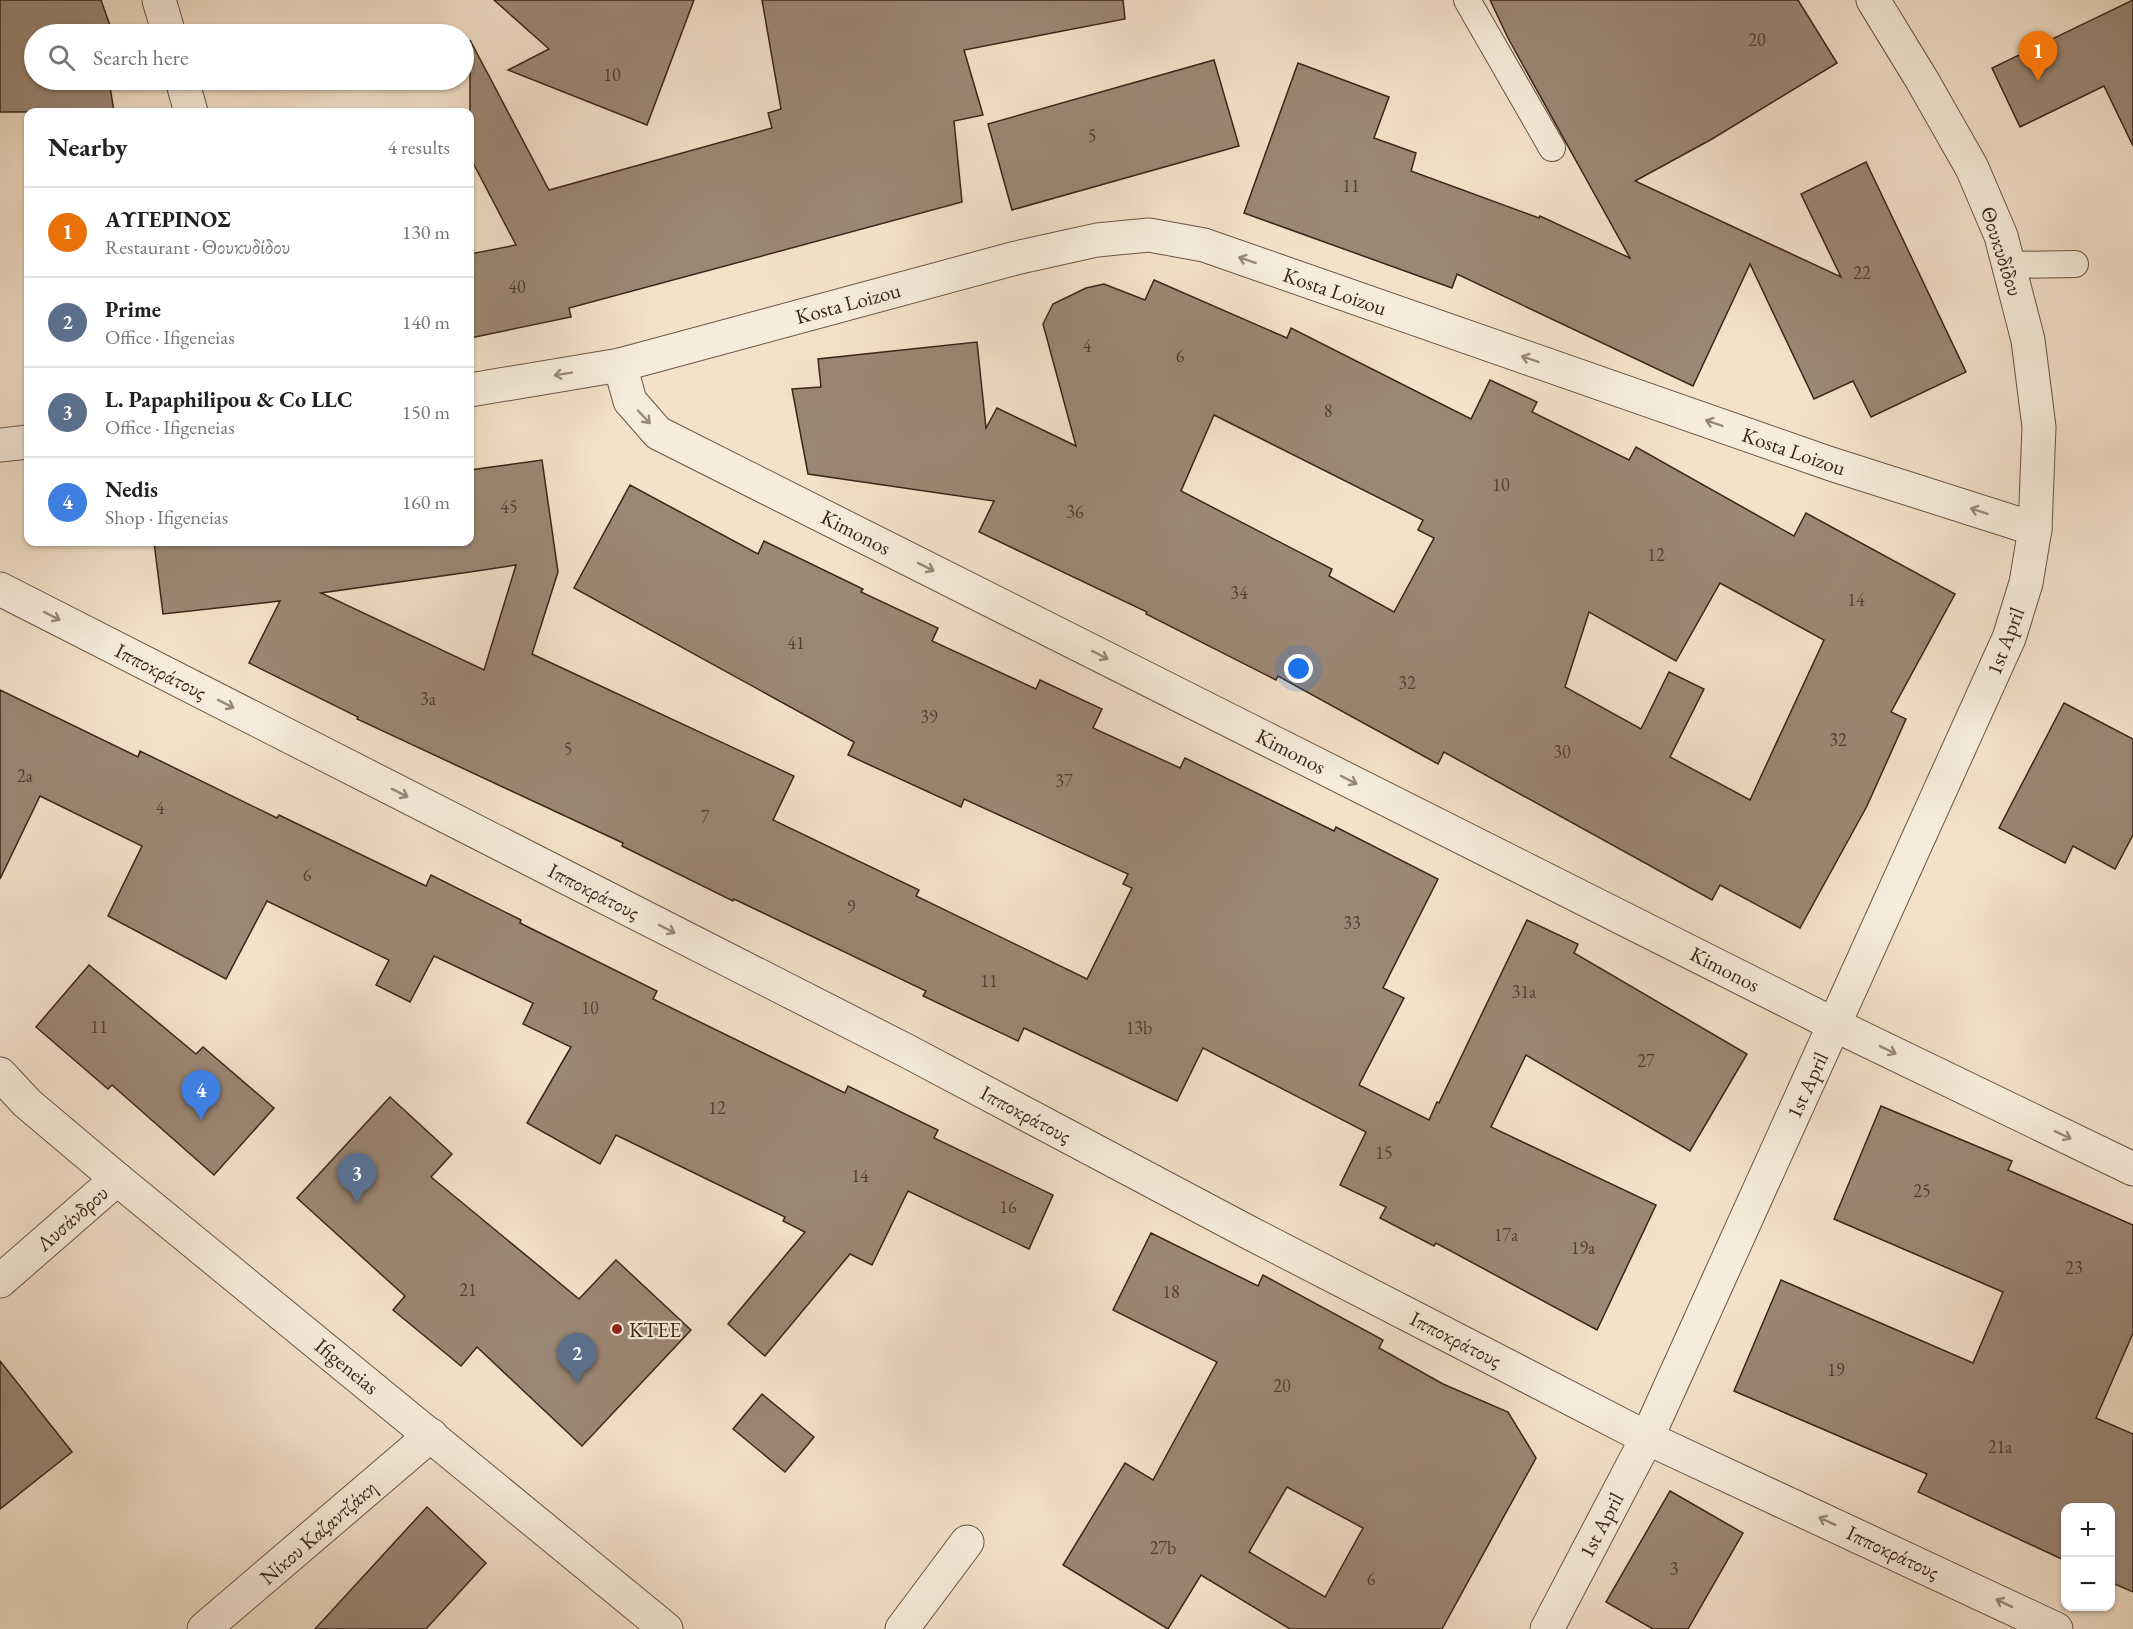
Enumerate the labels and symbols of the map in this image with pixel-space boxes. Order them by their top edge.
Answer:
house number: 20 [1748,28,1766,51]
pin: 1 [2018,32,2058,81]
house number: 10 [603,63,621,86]
house number: 5 [1088,124,1096,147]
house number: 11 [1342,174,1360,197]
street label: Θουκυδίδου [1975,203,2029,299]
one-way arrow [1238,254,1257,265]
street label: Kosta Loizou [1280,261,1390,321]
house number: 22 [1853,261,1871,284]
house number: 40 [508,275,526,298]
street label: Kosta Loizou [792,276,904,330]
house number: 4 [1083,334,1092,357]
house number: 6 [1176,344,1185,367]
one-way arrow [1521,353,1540,364]
one-way arrow [553,369,573,380]
house number: 8 [1324,399,1332,422]
one-way arrow [637,409,651,424]
one-way arrow [1705,417,1724,428]
street label: Kosta Loizou [1739,421,1849,481]
house number: 10 [1492,473,1510,496]
house number: 45 [500,495,518,518]
house number: 36 [1066,500,1084,523]
street label: Kimonos [817,503,895,561]
one-way arrow [1970,505,1989,516]
house number: 12 [1647,543,1665,566]
one-way arrow [916,562,934,574]
house number: 34 [1230,581,1248,604]
house number: 14 [1847,588,1865,611]
street label: 1st April [1980,603,2030,679]
one-way arrow [43,610,61,622]
house number: 41 [787,631,805,654]
street label: Ιπποκράτους [111,636,211,706]
one-way arrow [1091,649,1108,661]
your location [1284,654,1313,683]
house number: 32 [1398,671,1416,694]
house number: 3a [420,687,437,710]
one-way arrow [217,698,234,710]
house number: 39 [920,705,938,728]
street label: Kimonos [1252,722,1330,780]
house number: 32 [1829,728,1847,751]
house number: 5 [564,737,572,760]
house number: 30 [1553,740,1571,763]
house number: 2a [17,764,34,787]
house number: 37 [1055,769,1073,792]
one-way arrow [1340,775,1358,787]
one-way arrow [390,787,408,799]
house number: 4 [156,796,165,819]
house number: 7 [701,805,710,828]
street label: Ιπποκράτους [544,856,644,926]
house number: 6 [303,863,312,886]
house number: 9 [847,895,856,918]
house number: 33 [1343,911,1361,934]
one-way arrow [658,923,675,935]
street label: Kimonos [1686,940,1764,998]
house number: 11 [980,969,998,992]
house number: 31a [1512,980,1537,1003]
house number: 10 [581,996,599,1019]
house number: 11 [90,1015,108,1038]
house number: 13b [1126,1016,1152,1039]
one-way arrow [1878,1045,1896,1057]
street label: 1st April [1780,1047,1834,1123]
house number: 27 [1637,1049,1655,1072]
pin: 4 [182,1070,220,1120]
street label: Ιπποκράτους [976,1079,1076,1149]
house number: 12 [708,1096,726,1119]
one-way arrow [2054,1130,2072,1142]
house number: 15 [1375,1141,1393,1164]
pin: 3 [338,1154,376,1203]
house number: 14 [851,1164,869,1187]
street label: Λυσάνδρου [30,1179,114,1257]
house number: 25 [1913,1179,1931,1202]
house number: 16 [999,1195,1017,1218]
house number: 17a [1494,1223,1519,1246]
house number: 19a [1571,1236,1596,1259]
house number: 23 [2065,1256,2083,1279]
house number: 21 [459,1278,477,1301]
house number: 18 [1162,1280,1180,1303]
street label: Ιπποκράτους [1406,1304,1506,1374]
place label: KTEE [629,1316,681,1343]
marker: KTEE [610,1322,624,1336]
street label: Ifigeneias [309,1332,385,1400]
pin: 2 [558,1334,596,1383]
house number: 19 [1827,1358,1845,1381]
house number: 20 [1273,1374,1291,1397]
house number: 21a [1988,1435,2013,1458]
street label: Νίκου Καζαντζάκη [254,1474,382,1590]
street label: 1st April [1573,1488,1629,1562]
one-way arrow [1818,1515,1836,1526]
street label: Ιπποκράτους [1842,1519,1944,1585]
house number: 27b [1150,1536,1176,1559]
house number: 3 [1670,1557,1678,1580]
house number: 6 [1367,1567,1376,1590]
one-way arrow [1995,1597,2013,1608]

